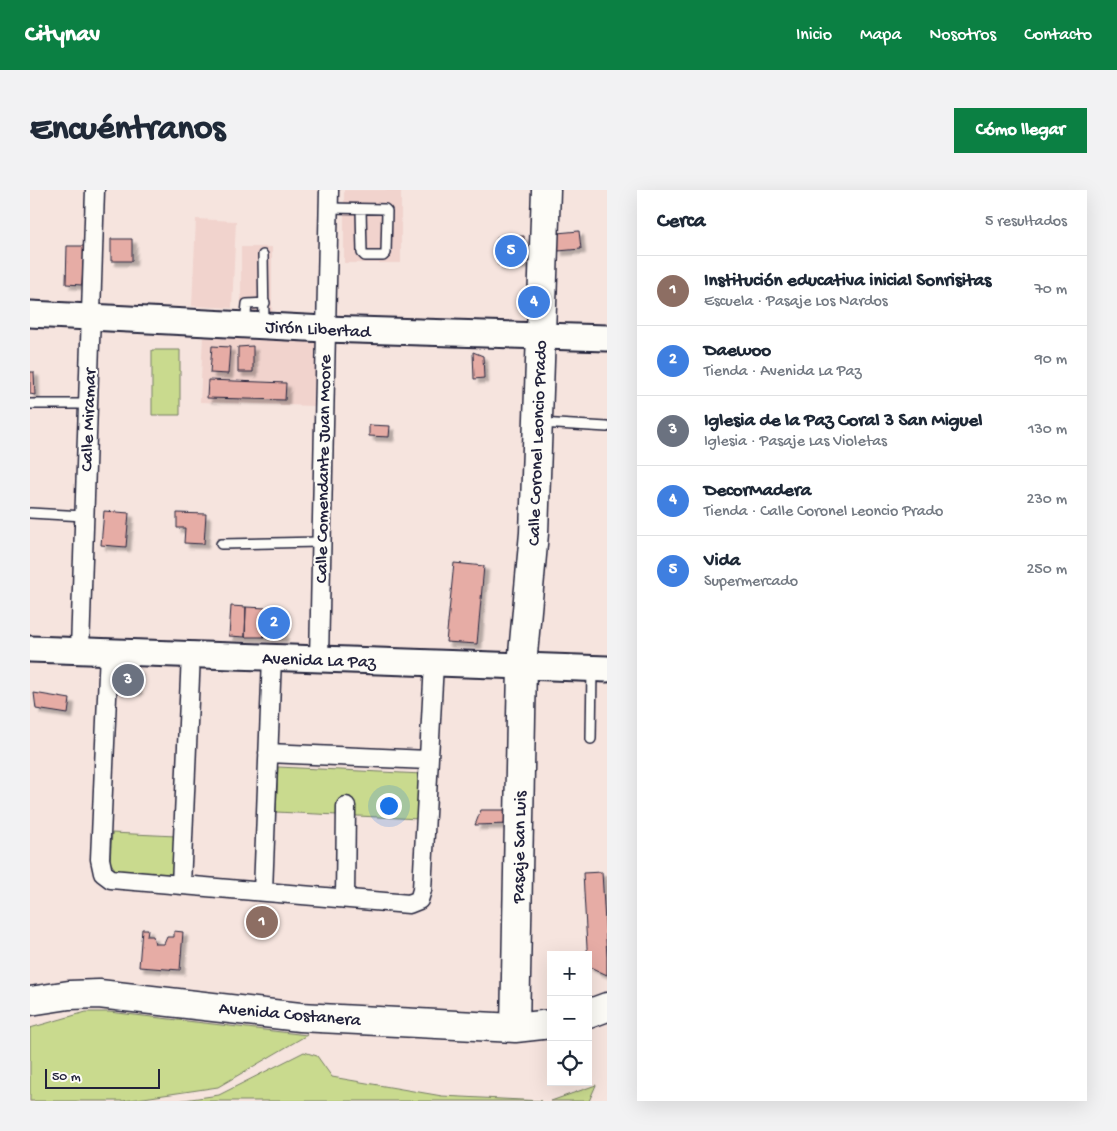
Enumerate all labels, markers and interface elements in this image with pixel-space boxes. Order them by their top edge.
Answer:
text: Citynav [25,21,100,50]
text: Inicio [796,25,832,46]
text: Mapa [860,25,901,46]
text: Nosotros [929,25,996,46]
text: Contacto [1024,25,1092,46]
button: Cómo llegar [954,108,1087,153]
text: Encuéntranos [30,110,225,151]
text: Cerca [657,210,705,235]
text: 5 resultados [985,213,1067,232]
pin: 5 [495,232,527,270]
text: Institución educativa inicial Sonrisitas [704,270,991,293]
text: 1 [670,281,676,300]
text: 70 m [1034,281,1067,300]
pin: 4 [518,283,550,321]
text: Escuela · Pasaje Los Nardos [704,293,888,312]
street label: Jirón Libertad [265,317,373,344]
street label: Calle Coronel Leoncio Prado [524,340,553,546]
text: Daewoo [704,340,771,363]
text: 2 [669,351,677,370]
text: 90 m [1035,351,1067,370]
street label: Calle Comendante Juan Moore [312,354,337,583]
text: Tienda · Avenida La Paz [704,363,862,382]
street label: Calle Miramar [77,367,102,472]
text: Iglesia de la Paz Coral 3 San Miguel [704,410,983,433]
text: 3 [669,421,677,440]
text: 130 m [1028,421,1067,440]
text: Iglesia · Pasaje Las Violetas [704,433,887,452]
text: DecorMadera [704,480,811,503]
text: 4 [669,491,677,510]
text: 230 m [1027,491,1067,510]
text: Tienda · Calle Coronel Leoncio Prado [704,503,943,522]
text: Vida [704,550,740,573]
text: 5 [669,561,677,580]
text: 250 m [1027,561,1067,580]
text: Supermercado [704,573,798,592]
pin: 2 [258,604,290,642]
street label: Avenida La Paz [262,649,377,674]
pin: 3 [112,661,144,699]
street label: Pasaje San Luis [509,789,532,904]
your location [376,793,402,819]
pin: 1 [246,903,278,941]
map controls [547,951,592,1086]
button: + [547,951,592,996]
button: − [547,996,592,1041]
street label: Avenida Costanera [218,999,363,1032]
button: locate [547,1041,592,1086]
scale bar [45,1066,160,1089]
text: 50 m [52,1069,81,1086]

